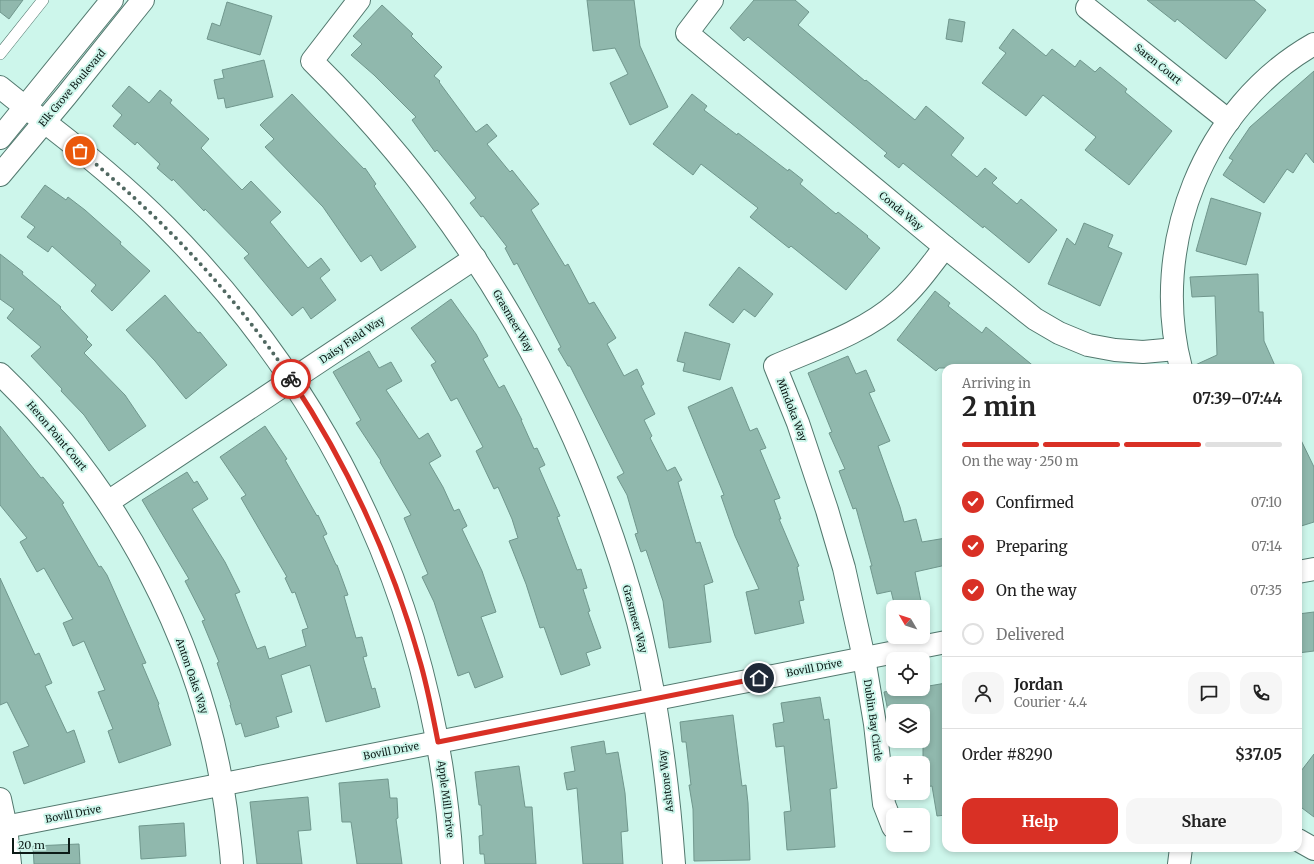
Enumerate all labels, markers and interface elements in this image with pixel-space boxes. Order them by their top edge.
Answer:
street label: Saren Court [1132,41,1184,87]
street label: Elk Grove Boulevard [36,47,108,129]
pin [63,134,97,168]
icon: bag [69,140,91,162]
street label: Conda Way [876,189,926,233]
street label: Grasmeer Way [490,288,536,355]
street label: Daisy Field Way [317,313,387,367]
courier [271,359,311,399]
icon: bike [280,368,302,390]
text: Arriving in [962,375,1031,392]
street label: Mindoka Way [774,377,810,443]
text: 07:39–07:44 [1193,389,1282,408]
text: 2 min [962,390,1036,423]
street label: Heron Point Court [24,398,90,474]
text: On the way · 250 m [962,453,1079,470]
icon: check [962,491,984,513]
text: Confirmed [996,493,1074,512]
text: 07:10 [1251,494,1282,511]
icon: check [962,535,984,557]
text: Preparing [996,537,1068,556]
text: 07:14 [1251,538,1282,555]
icon: check [962,579,984,601]
text: On the way [996,581,1077,600]
text: 07:35 [1250,582,1282,599]
street label: Grasmeer Way [620,584,650,654]
north arrow [886,600,930,644]
map controls [886,600,930,852]
text: Delivered [996,625,1064,644]
street label: Anton Oaks Way [173,636,211,716]
button: locate [886,652,930,696]
street label: Bovill Drive [785,656,843,680]
pin [742,661,776,695]
icon: home [748,667,770,689]
button: person [962,672,1004,714]
button: chat [1188,672,1230,714]
button: phone [1240,672,1282,714]
text: Jordan [1014,675,1063,694]
street label: Dublin Bay Circle [861,678,885,762]
text: Courier · 4.4 [1014,694,1087,711]
button: layers [886,704,930,748]
street label: Bovill Drive [362,739,420,763]
text: Order #8290 [962,745,1053,764]
text: $37.05 [1235,745,1282,764]
street label: Ashtone Way [656,749,676,814]
button: + [886,756,930,800]
street label: Apple Mill Drive [435,759,457,838]
button: Help [962,798,1118,844]
button: Share [1126,798,1282,844]
street label: Bovill Drive [44,802,102,826]
button: − [886,808,930,852]
scale bar [12,836,70,855]
text: 20 m [18,838,45,852]

